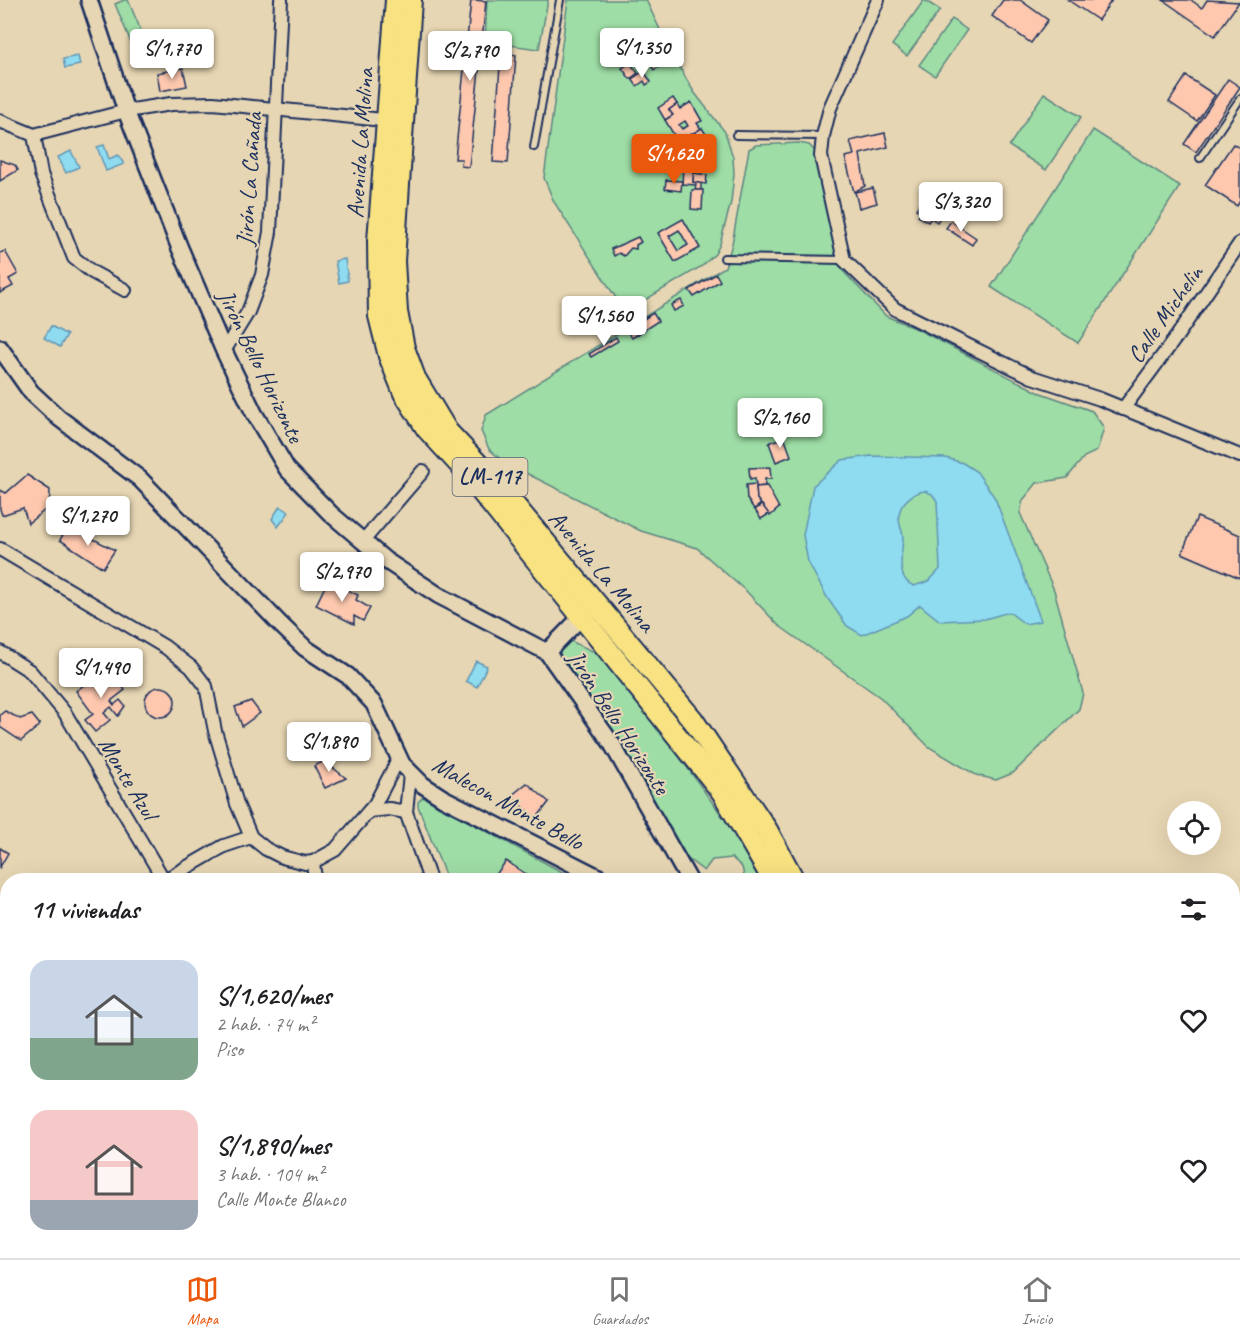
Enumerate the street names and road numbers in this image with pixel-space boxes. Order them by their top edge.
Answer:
street label: Avenida La Molina [340,66,380,219]
street label: Jirón La Cañada [229,110,269,248]
street label: Calle Michelin [1120,258,1210,369]
street label: Jirón Bello Horizonte [211,284,312,449]
road number: LM-117 [452,458,528,496]
street label: Avenida La Molina [542,504,663,639]
street label: Jirón Bello Horizonte [561,643,678,802]
street label: Monte Azul [92,731,166,828]
street label: Malecon Monte Bello [427,749,590,858]

